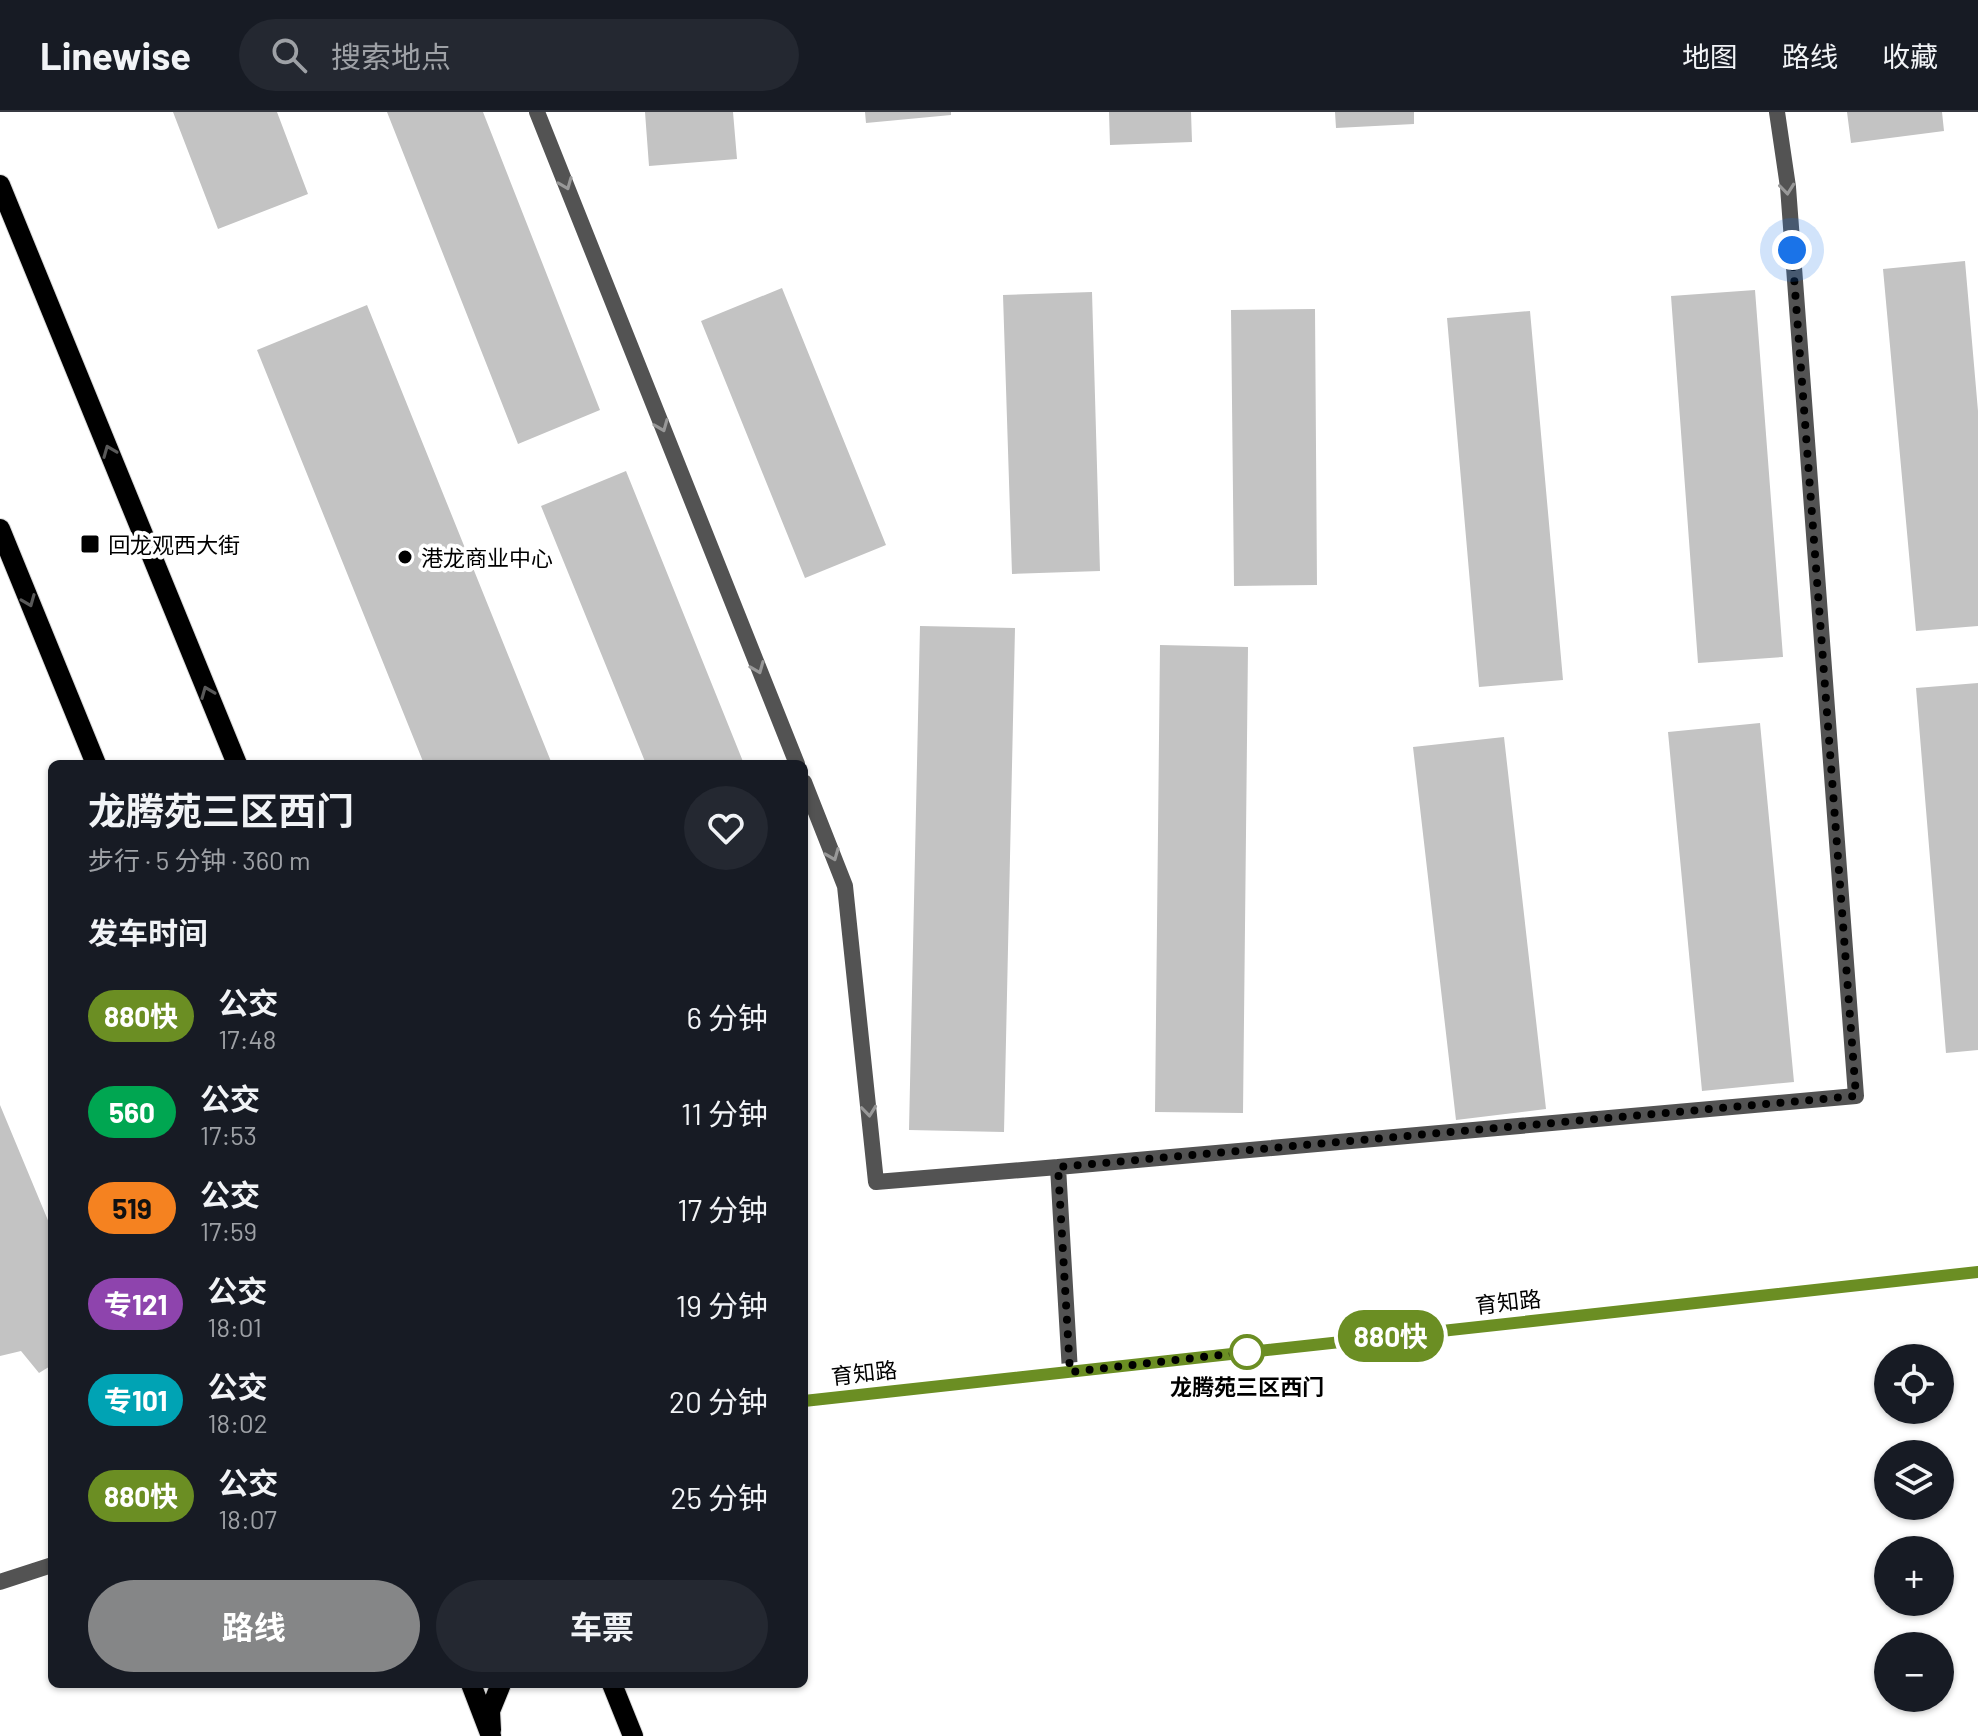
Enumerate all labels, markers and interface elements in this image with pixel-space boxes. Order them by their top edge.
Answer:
search box [239,19,799,91]
text: Linewise [40,32,191,78]
icon: search [267,33,311,77]
text: 搜索地点 [331,38,451,74]
text: 地图 [1682,39,1738,73]
text: 路线 [1782,39,1838,73]
text: 收藏 [1882,39,1938,73]
one-way arrow [556,176,573,190]
one-way arrow [1779,183,1796,196]
your location [1772,230,1812,270]
one-way arrow [653,418,669,432]
one-way arrow [102,445,118,459]
place label: 回龙观西大街 [108,531,240,557]
marker: 回龙观西大街 [79,533,101,555]
place label: 港龙商业中心 [421,544,553,570]
marker: 港龙商业中心 [396,548,414,566]
one-way arrow [20,593,36,607]
one-way arrow [749,660,765,674]
one-way arrow [200,686,217,700]
button: heart [684,786,768,870]
text: 龙腾苑三区西门 [88,787,354,833]
text: 步行 · 5 分钟 · 360 m [88,844,310,875]
one-way arrow [823,847,840,861]
text: 发车时间 [88,914,208,950]
text: 公交 [218,984,278,1020]
text: 880快 [104,999,178,1033]
text: 6 分钟 [687,999,768,1035]
text: 17:48 [218,1023,276,1054]
text: 公交 [200,1080,260,1116]
text: 560 [109,1095,155,1129]
text: 11 分钟 [681,1095,768,1131]
one-way arrow [860,1105,877,1118]
text: 17:53 [200,1119,257,1150]
text: 公交 [200,1176,260,1212]
text: 519 [112,1191,152,1225]
text: 17 分钟 [677,1191,768,1227]
text: 17:59 [200,1215,257,1246]
text: 公交 [207,1272,267,1308]
street label: 育知路 [1474,1285,1542,1317]
text: 专121 [104,1287,167,1321]
text: 19 分钟 [676,1287,768,1323]
line badge: 880快 [1335,1310,1447,1362]
text: 18:01 [207,1311,262,1342]
text: 880快 [1354,1319,1428,1353]
marker: 龙腾苑三区西门 [1230,1335,1264,1369]
map controls [1874,1344,1954,1712]
button: locate [1874,1344,1954,1424]
street label: 育知路 [830,1356,898,1388]
text: 公交 [207,1368,267,1404]
place label: 龙腾苑三区西门 [1170,1373,1324,1399]
text: 专101 [104,1383,167,1417]
text: 20 分钟 [669,1383,768,1419]
text: 18:02 [207,1407,268,1438]
button: layers [1874,1440,1954,1520]
text: 公交 [218,1464,278,1500]
text: 880快 [104,1479,178,1513]
text: 25 分钟 [671,1479,768,1515]
text: 18:07 [218,1503,277,1534]
button: + [1874,1536,1954,1616]
button: 路线 [88,1580,420,1672]
button: 车票 [436,1580,768,1672]
button: − [1874,1632,1954,1712]

